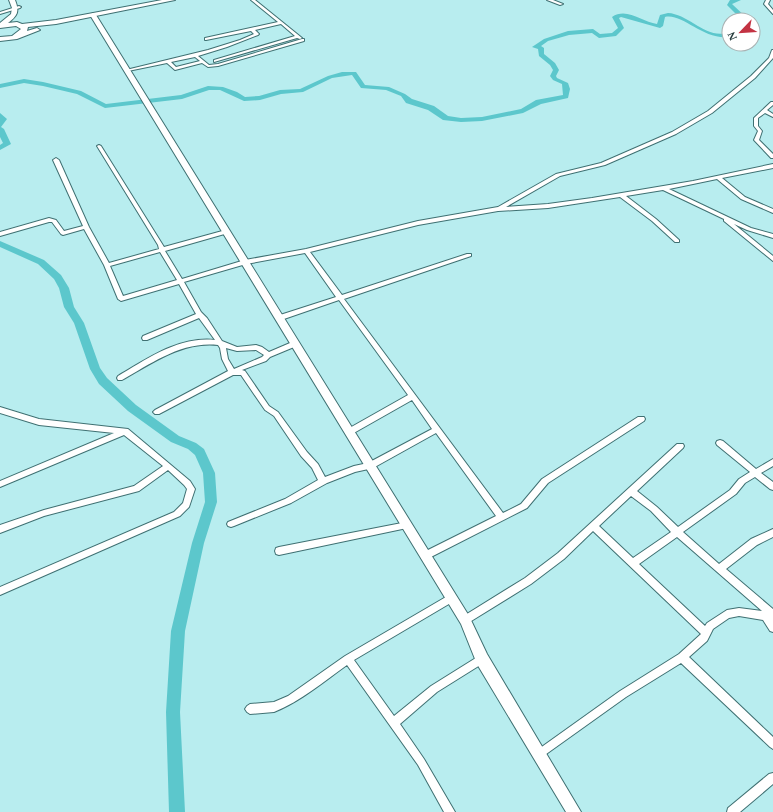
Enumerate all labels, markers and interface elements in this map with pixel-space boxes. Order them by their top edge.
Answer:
north arrow [721,12,761,52]
text: N [725,30,739,42]

